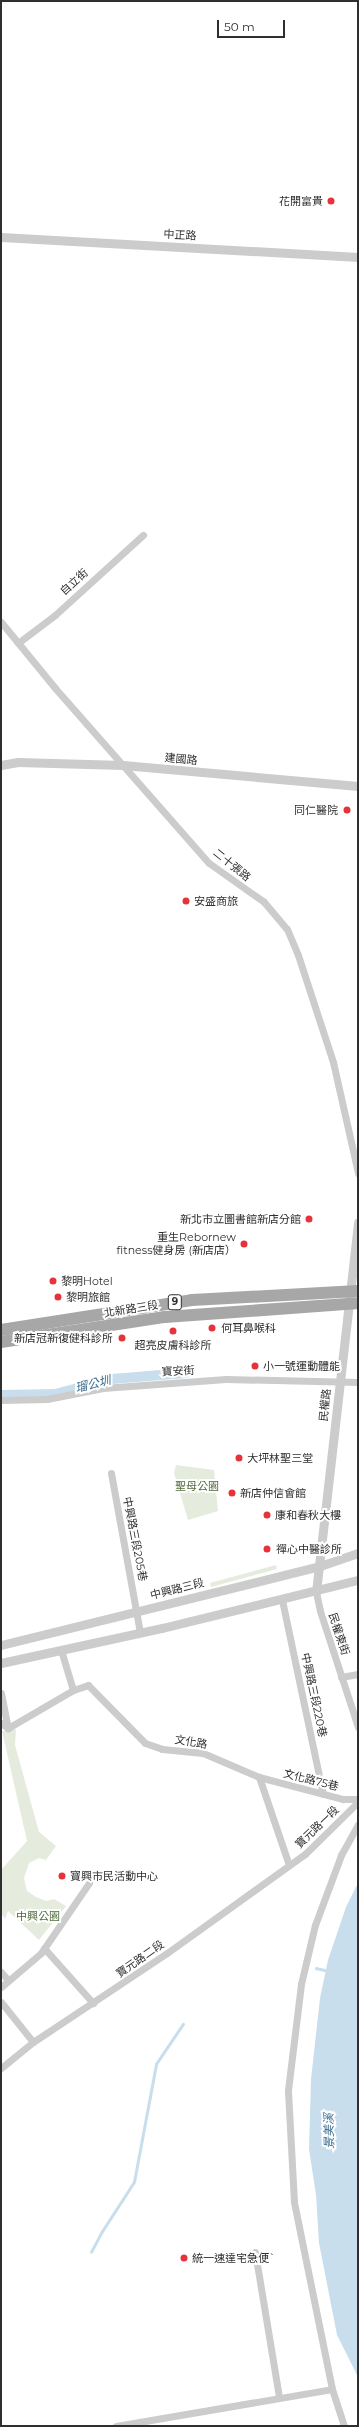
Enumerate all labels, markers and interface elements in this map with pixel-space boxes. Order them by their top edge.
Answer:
scale bar [219,12,287,38]
text: 50 m [224,19,255,34]
place label: 花開富貴 [279,194,323,208]
marker: 花開富貴 [326,196,336,206]
street label: 中正路 [163,228,197,242]
street label: 自立街 [57,566,91,598]
street label: 建國路 [164,751,198,767]
place label: 同仁醫院 [294,803,338,817]
marker: 同仁醫院 [341,804,353,816]
street label: 二十張路 [211,846,253,884]
place label: 安盛商旅 [194,894,238,908]
marker: 安盛商旅 [181,896,191,906]
place label: 新北市立圖書館新店分館 [180,1212,301,1226]
marker: 新北市立圖書館新店分館 [304,1214,314,1224]
place label: 重生Rebornew fitness健身房 (新店店） [117,1231,236,1257]
marker: 重生Rebornew fitness健身房 (新店店） [239,1239,249,1249]
place label: 黎明Hotel [61,1274,113,1288]
marker: 黎明Hotel [48,1276,58,1286]
place label: 黎明旅館 [66,1290,110,1304]
marker: 黎明旅館 [53,1292,63,1302]
road number: 9 [167,1294,183,1310]
street label: 北新路三段 [103,1298,159,1320]
place label: 何耳鼻喉科 [221,1321,276,1335]
marker: 何耳鼻喉科 [206,1322,218,1334]
marker: 超亮皮膚科診所 [167,1325,179,1337]
place label: 新店冠新復健科診所 [14,1331,113,1345]
marker: 新店冠新復健科診所 [116,1332,128,1344]
place label: 超亮皮膚科診所 [135,1338,211,1352]
place label: 小一號運動體能 [263,1359,340,1373]
marker: 小一號運動體能 [250,1361,260,1371]
street label: 寶安街 [161,1364,195,1378]
water label: 瑠公圳 [74,1373,112,1395]
street label: 民權路 [317,1388,333,1422]
place label: 大坪林聖三堂 [247,1451,313,1465]
marker: 大坪林聖三堂 [234,1453,244,1463]
park label: 聖母公園 [175,1479,219,1493]
place label: 新店仲信會館 [240,1486,306,1500]
marker: 新店仲信會館 [227,1488,237,1498]
street label: 中興路三段205巷 [120,1496,150,1582]
place label: 康和春秋大樓 [275,1508,341,1522]
marker: 康和春秋大樓 [262,1510,272,1520]
place label: 禪心中醫診所 [276,1542,342,1556]
marker: 禪心中醫診所 [261,1543,273,1555]
street label: 中興路三段 [149,1576,205,1602]
street label: 民權東街 [326,1611,352,1657]
street label: 中興路三段220巷 [299,1652,329,1738]
street label: 文化路 [174,1733,208,1751]
street label: 文化路75巷 [282,1767,340,1793]
street label: 寶元路一段 [293,1803,341,1851]
place label: 寶興市民活動中心 [70,1869,158,1883]
marker: 寶興市民活動中心 [57,1871,67,1881]
park label: 中興公園 [16,1909,60,1923]
street label: 寶元路二段 [114,1938,166,1980]
water label: 景美溪 [321,2113,337,2149]
place label: 統一速達宅急便ˋ [192,2251,276,2265]
marker: 統一速達宅急便ˋ [179,2253,189,2263]

